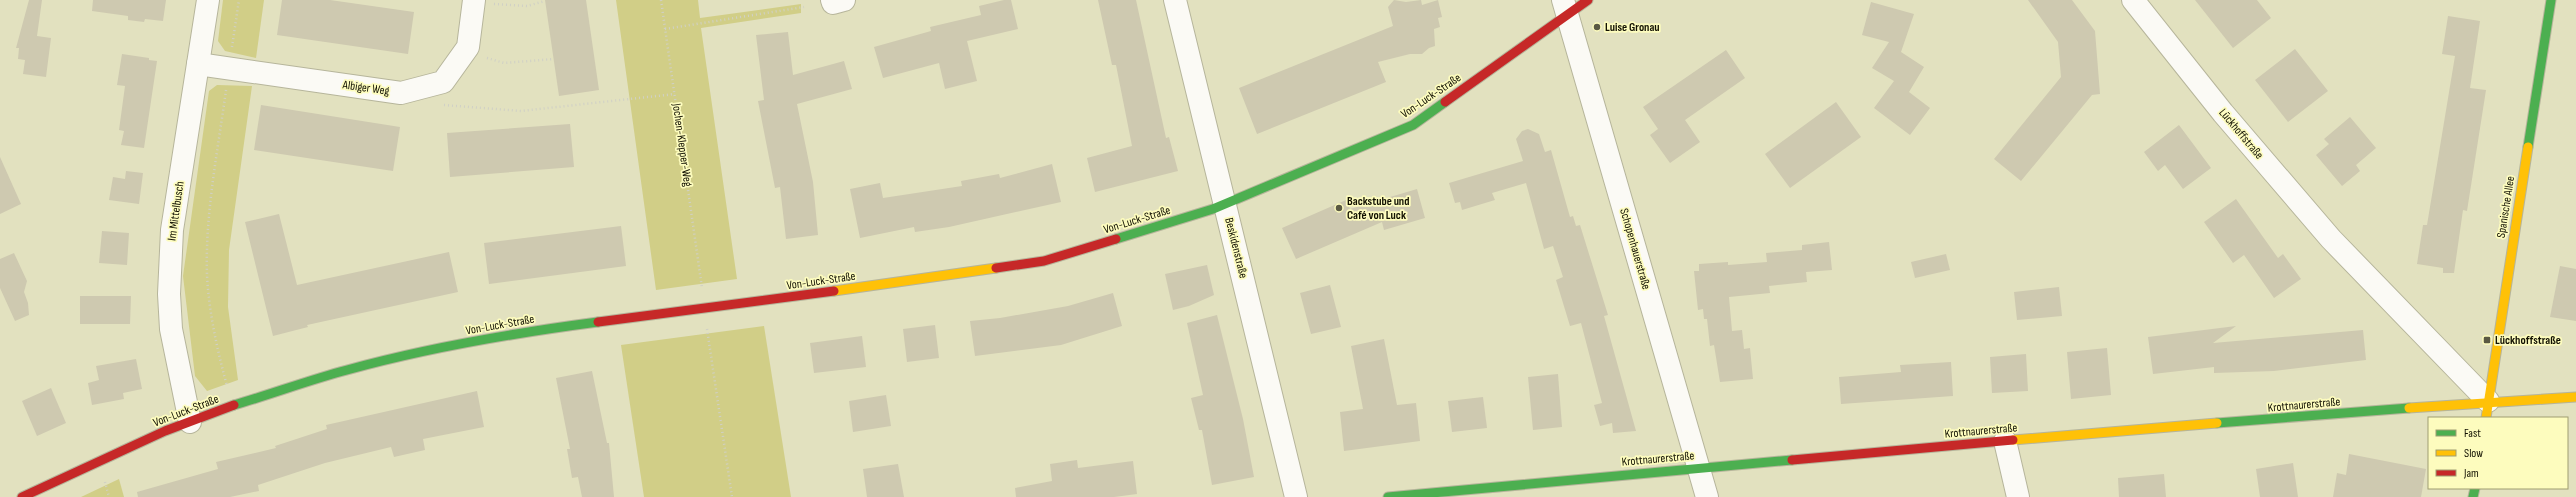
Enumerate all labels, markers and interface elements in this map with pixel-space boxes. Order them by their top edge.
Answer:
place label: Luise Gronau [1605,20,1660,35]
marker: Luise Gronau [1592,22,1602,32]
street label: Von-Luck-Straße [1398,70,1464,122]
street label: Albiger Weg [341,77,390,99]
street label: Jochen-Klepper-Weg [669,101,695,188]
street label: Lückhoffstraße [2215,106,2267,163]
street label: Spanische Allee [2494,175,2518,239]
street label: Im Mittelbusch [164,180,188,242]
place label: Backstube und Café von Luck [1347,194,1409,223]
street label: Von-Luck-Straße [1102,203,1172,237]
marker: Backstube und Café von Luck [1334,203,1344,213]
street label: Schopenhauerstraße [1616,207,1654,291]
street label: Beskidenstraße [1221,216,1251,280]
street label: Von-Luck-Straße [786,269,856,293]
street label: Von-Luck-Straße [465,312,536,338]
place label: Lückhoffstraße [2495,333,2561,348]
marker: Lückhoffstraße [2482,335,2492,345]
street label: Von-Luck-Straße [151,392,221,430]
street label: Krottnaurerstraße [2267,394,2341,416]
legend [2428,417,2568,489]
street label: Krottnaurerstraße [1944,420,2018,442]
text: Fast [2464,426,2481,441]
text: Slow [2464,446,2483,461]
street label: Krottnaurerstraße [1621,448,1695,470]
text: Jam [2463,466,2479,481]

